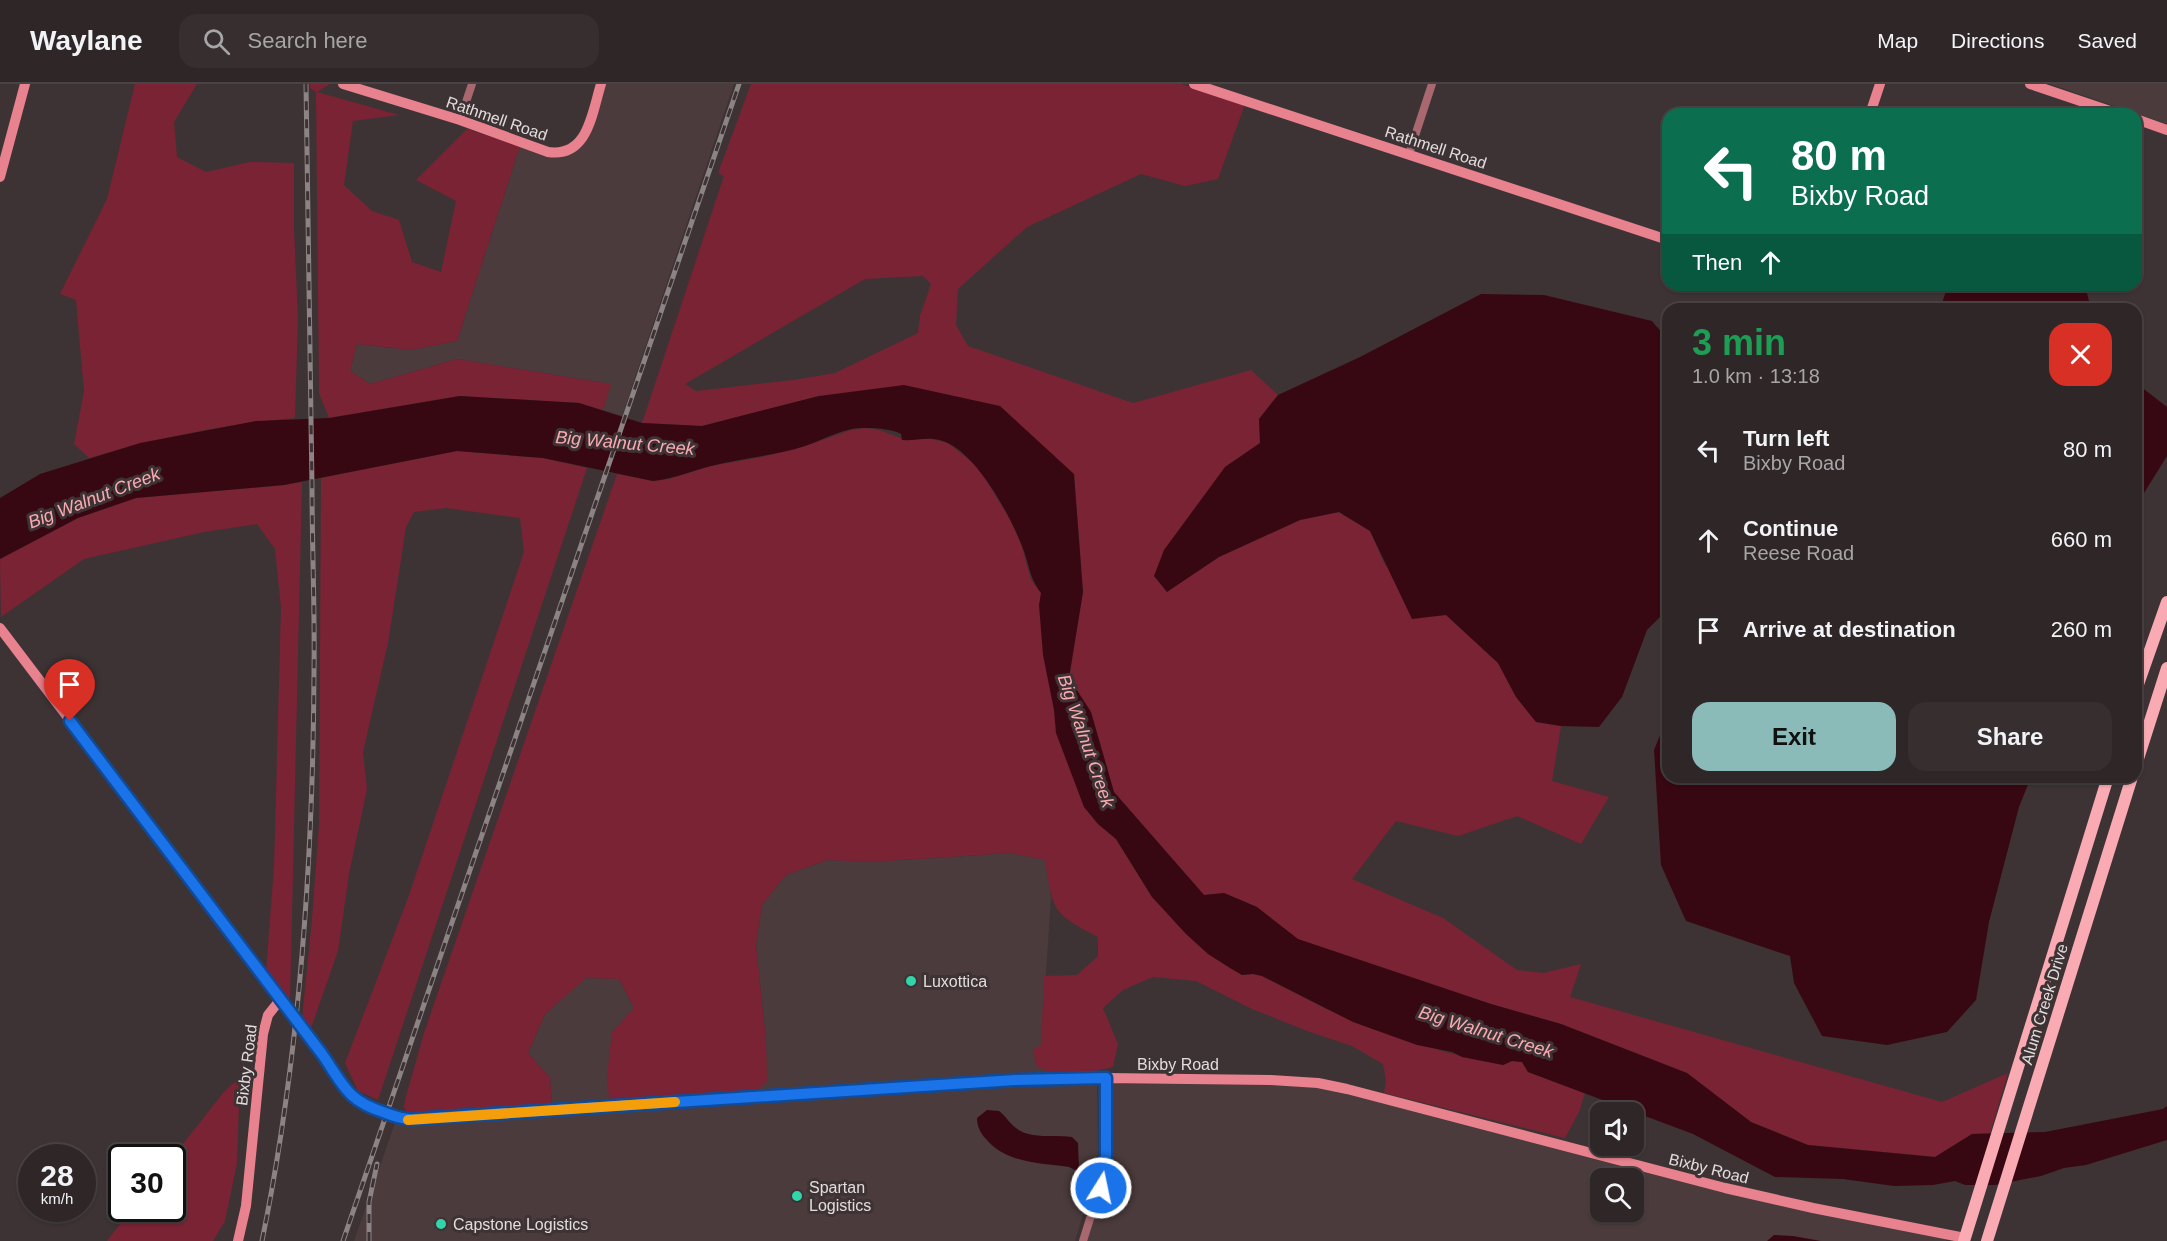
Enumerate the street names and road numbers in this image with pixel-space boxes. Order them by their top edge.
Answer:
street label: Rathmell Road [444,93,550,144]
street label: Rathmell Road [1383,123,1489,172]
street label: Alum Creek Drive [2018,942,2071,1067]
street label: Bixby Road [233,1023,260,1107]
street label: Bixby Road [1137,1056,1219,1073]
street label: Bixby Road [1667,1150,1751,1187]

